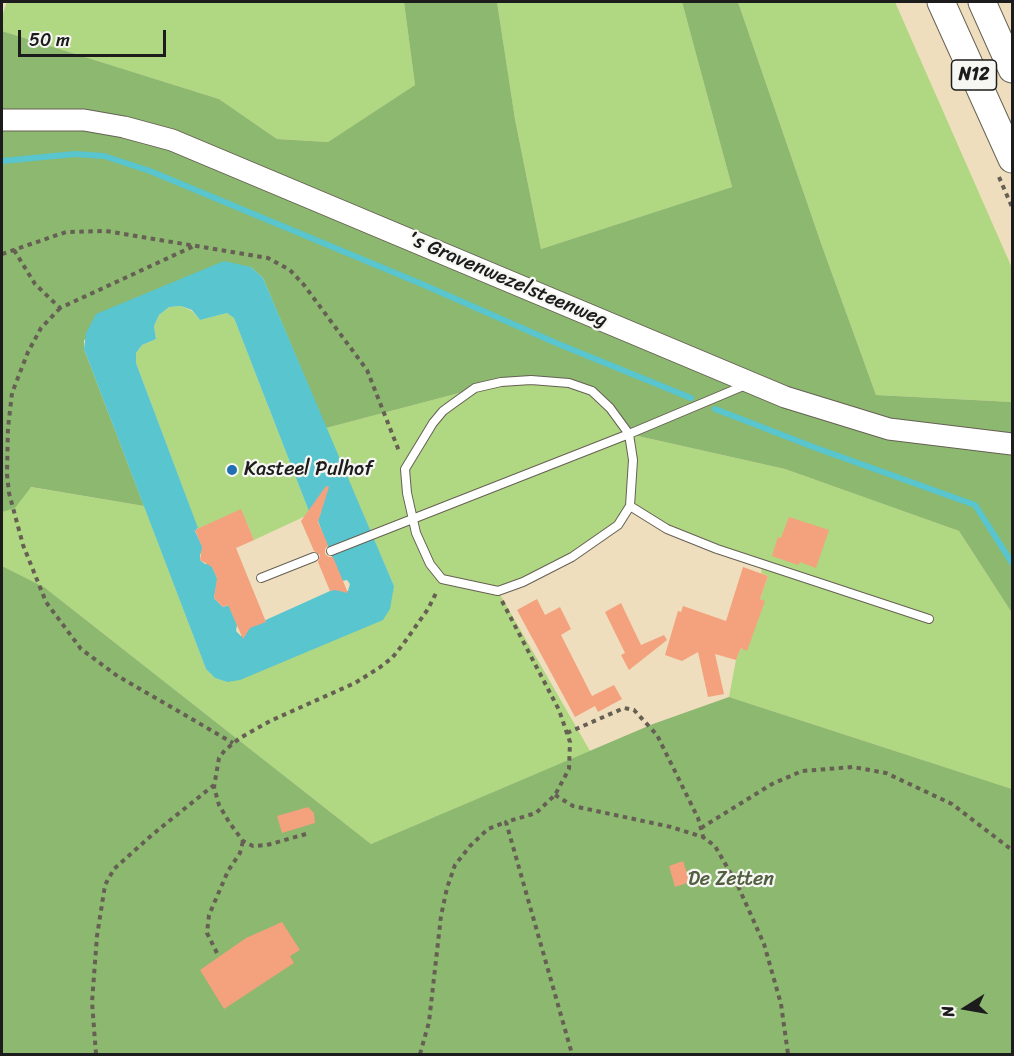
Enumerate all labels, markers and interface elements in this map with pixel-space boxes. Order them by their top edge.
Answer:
scale bar [21,18,170,56]
text: 50 m [29,24,70,56]
road number: N12 [952,60,996,90]
street label: 's Gravenwezelsteenweg [403,227,611,333]
place label: Kasteel Pulhof [244,458,373,482]
marker: Kasteel Pulhof [225,463,239,477]
park label: De Zetten [688,868,774,892]
north arrow [936,978,996,1038]
text: N [933,1003,963,1020]

